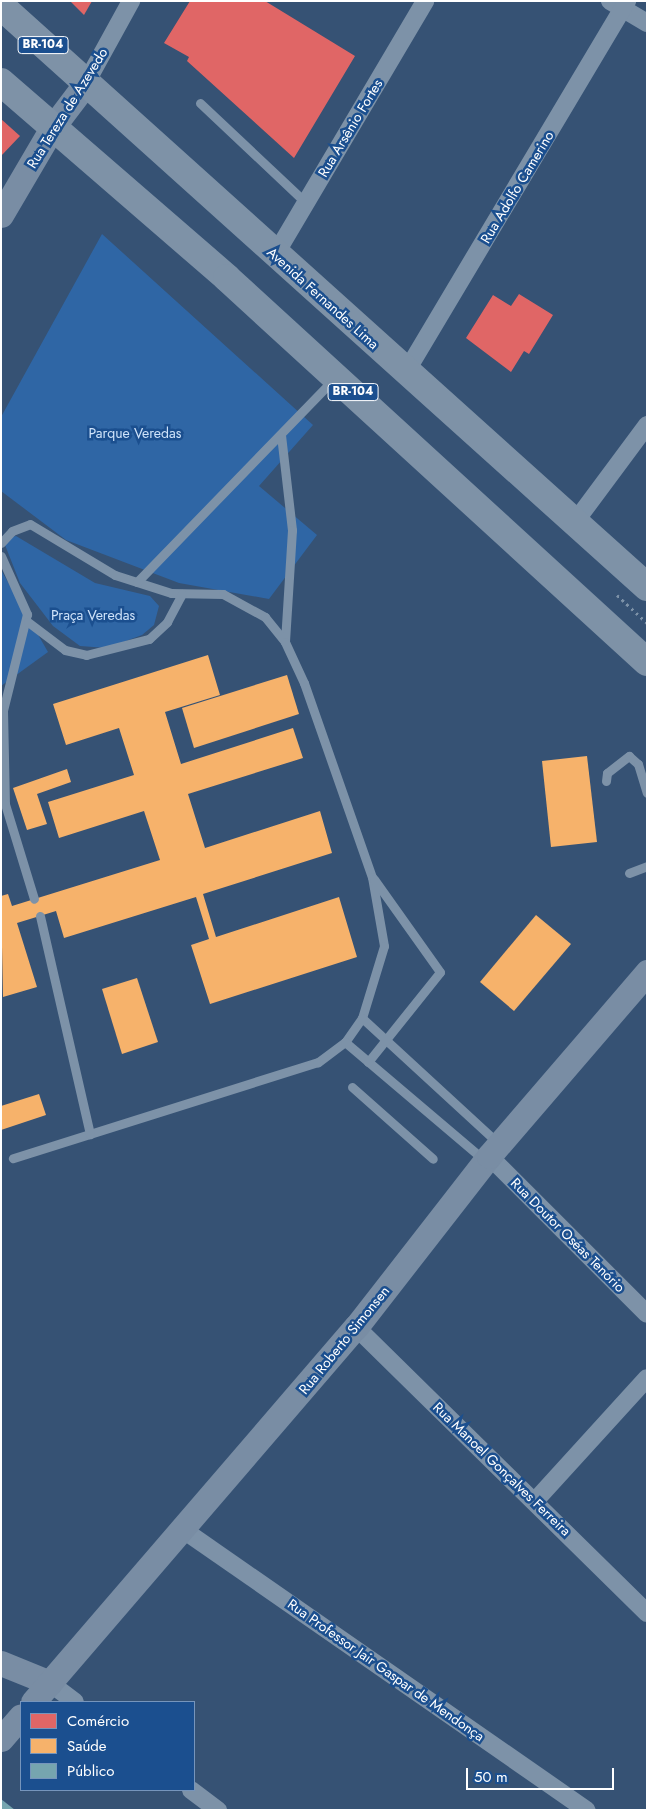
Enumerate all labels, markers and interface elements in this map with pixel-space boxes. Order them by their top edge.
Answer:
road number: BR-104 [17,36,69,54]
street label: Rua Tereza de Azevedo [23,45,111,171]
street label: Rua Arsênio Fortes [314,76,386,180]
street label: Rua Adolfo Camerino [477,128,557,246]
street label: Avenida Fernandes Lima [264,243,382,353]
road number: BR-104 [327,382,379,402]
park label: Parque Veredas [89,425,181,441]
park label: Praça Veredas [51,607,135,623]
street label: Rua Doutor Oséas Tenório [507,1174,629,1296]
street label: Rua Roberto Simonsen [295,1283,393,1397]
street label: Rua Manoel Gonçalves Ferreira [430,1399,574,1539]
street label: Rua Professor Jair Gaspar de Mendonça [284,1595,488,1745]
legend [20,1701,195,1791]
text: Comércio [67,1710,129,1732]
text: Saúde [67,1735,107,1757]
scale bar [468,1758,616,1790]
text: Público [67,1760,114,1782]
text: 50 m [474,1766,508,1788]

